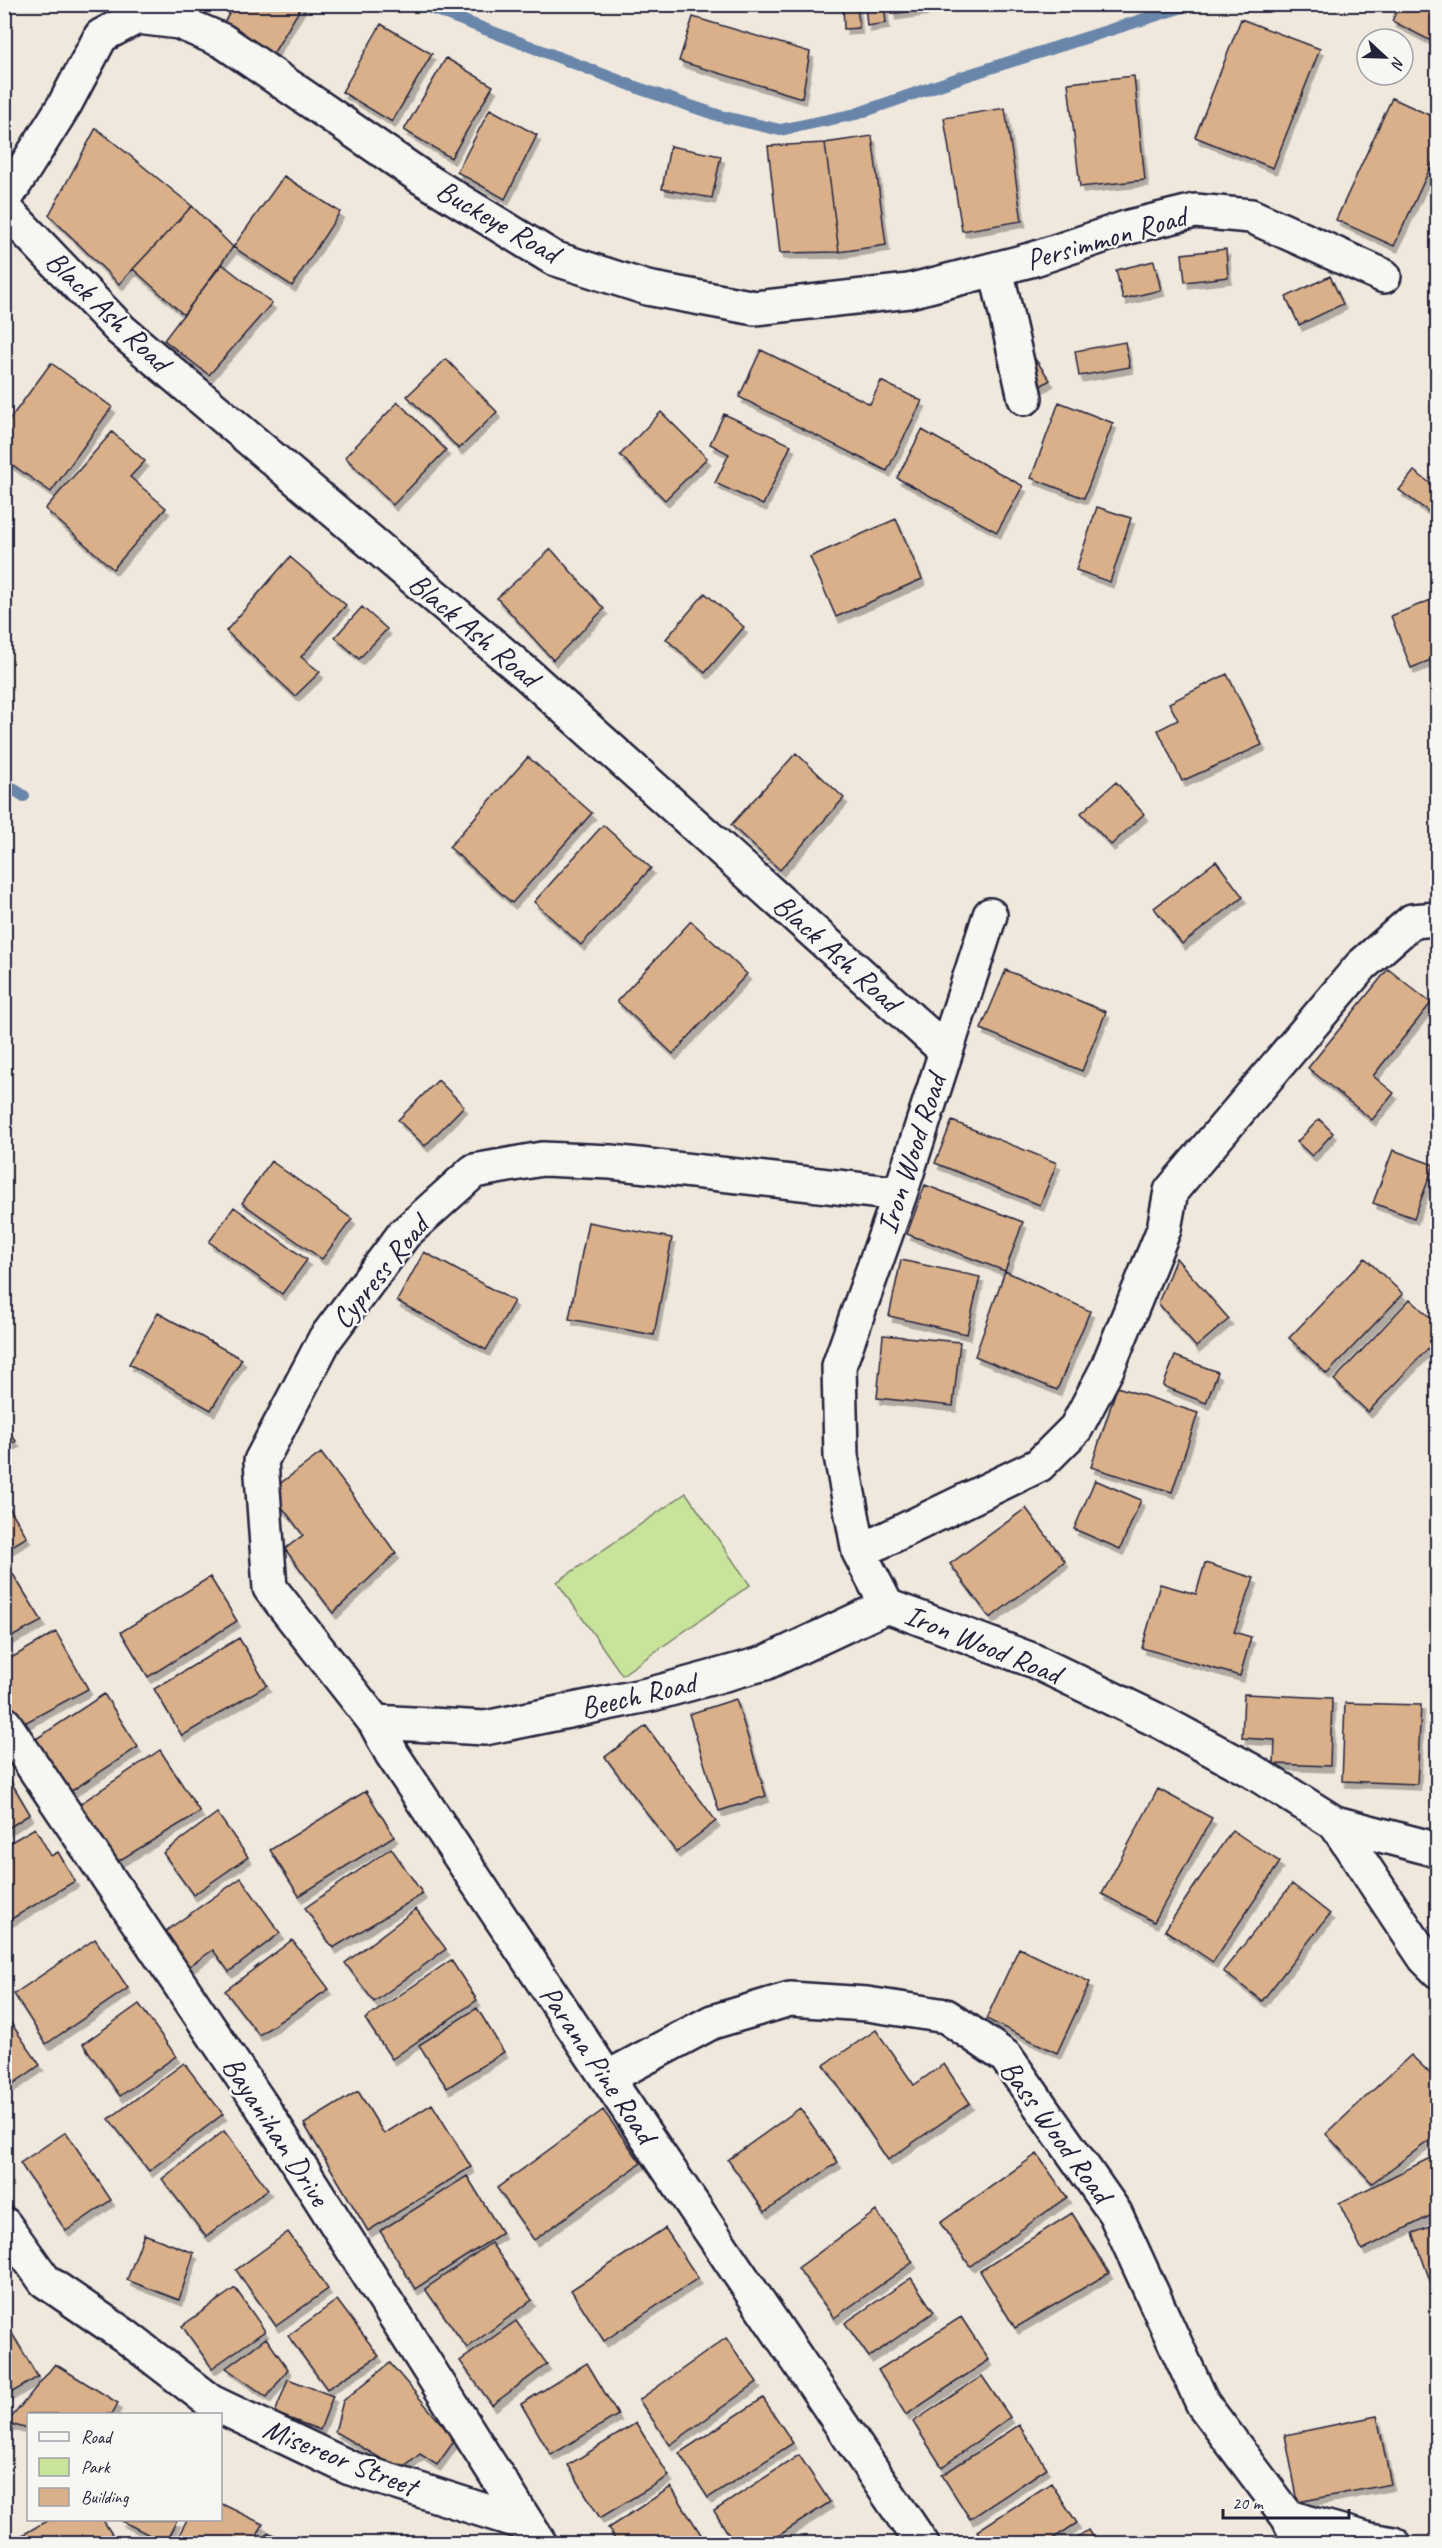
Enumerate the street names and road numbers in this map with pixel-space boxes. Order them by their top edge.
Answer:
street label: Buckeye Road [430,171,570,273]
street label: Persimmon Road [1022,196,1195,279]
street label: Black Ash Road [38,242,181,383]
street label: Black Ash Road [401,564,550,698]
street label: Black Ash Road [765,886,912,1023]
street label: Iron Wood Road [867,1066,956,1238]
street label: Cypress Road [323,1205,440,1336]
street label: Iron Wood Road [899,1595,1071,1694]
street label: Beech Road [577,1662,703,1727]
street label: Parana Pine Road [531,1978,667,2154]
street label: Bayanihan Drive [214,2049,340,2215]
street label: Bass Wood Road [991,2052,1123,2213]
street label: Misereor Street [258,2409,426,2506]

